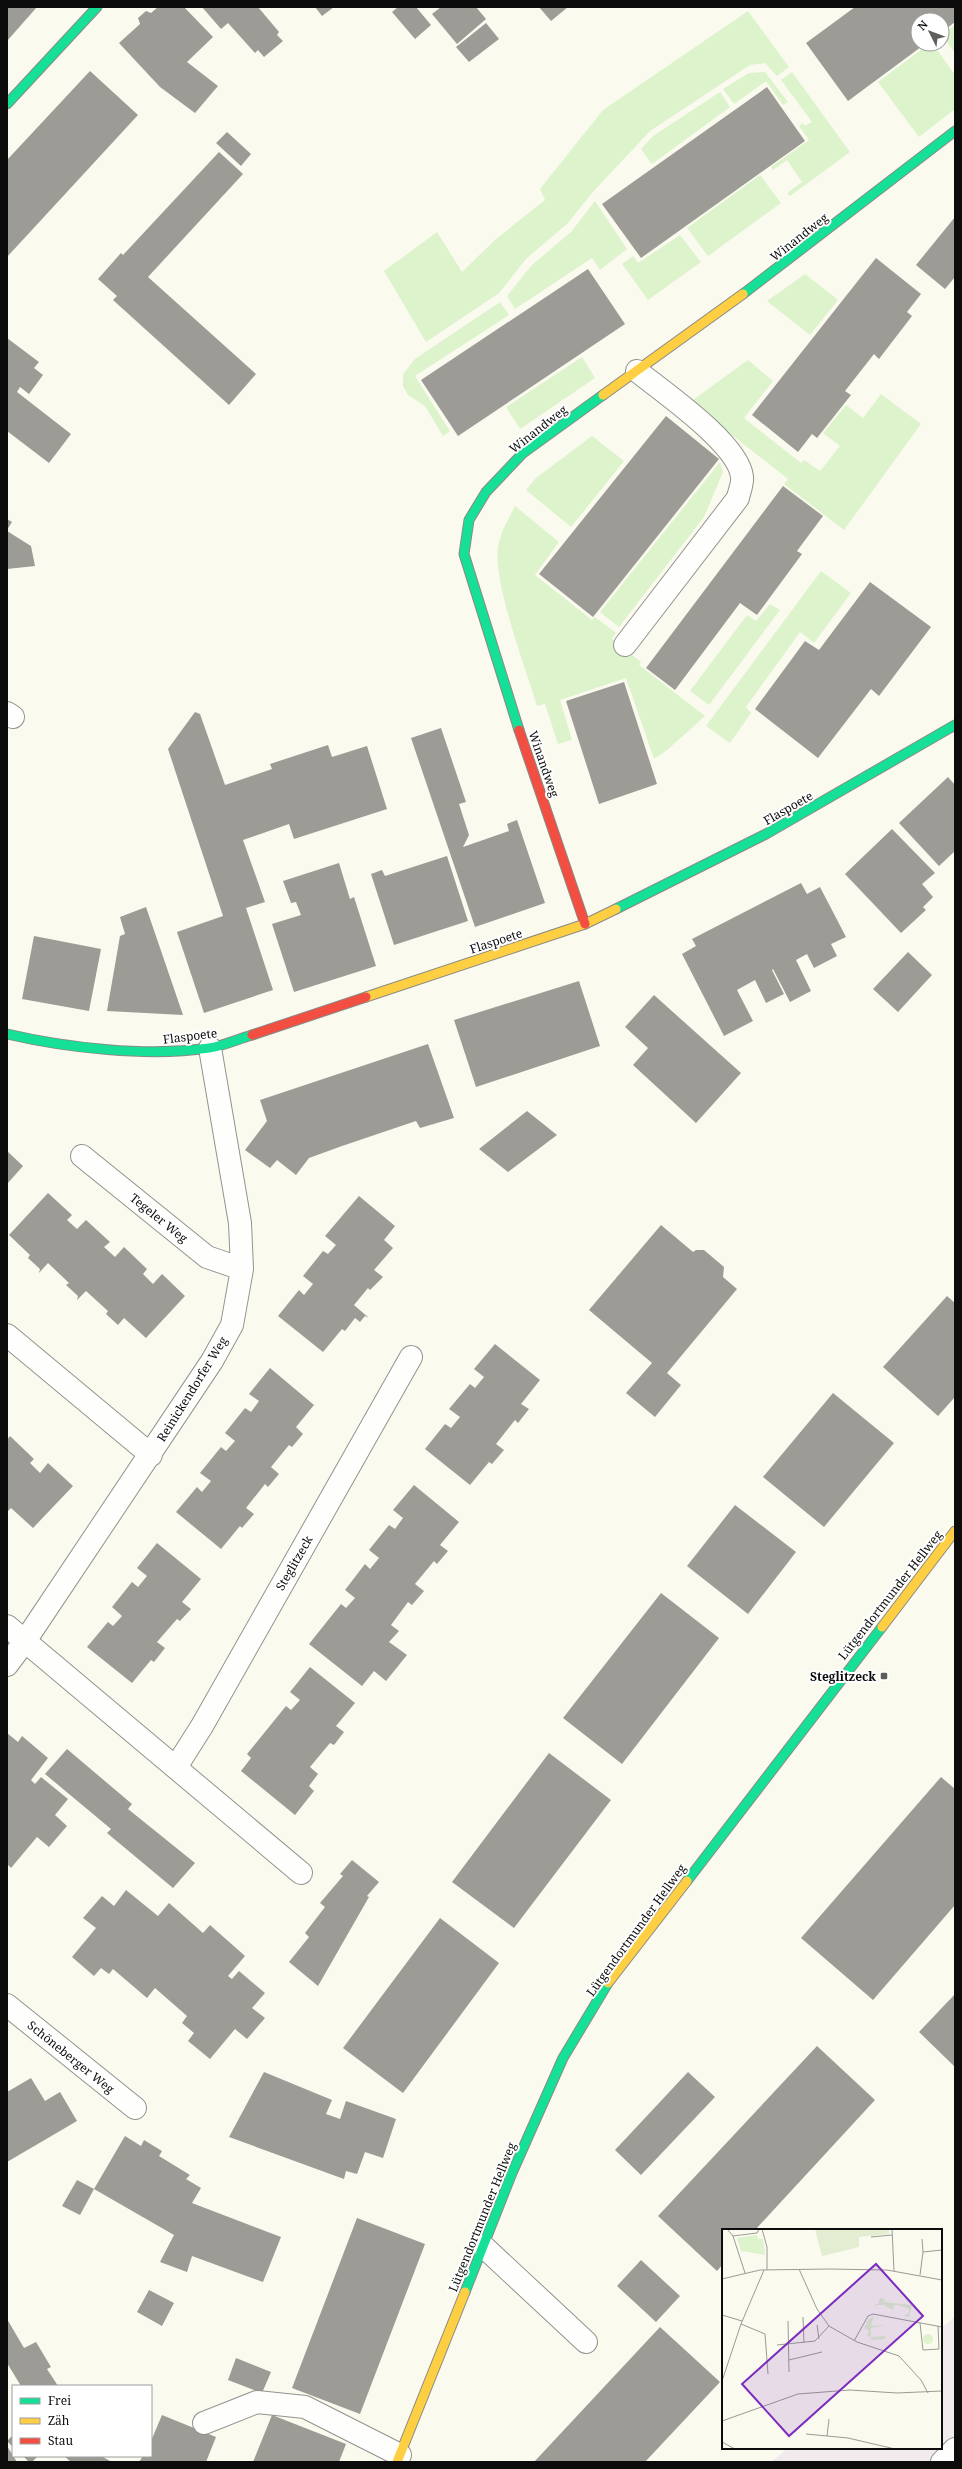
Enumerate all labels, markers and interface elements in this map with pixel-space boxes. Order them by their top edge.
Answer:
north arrow [910,12,950,52]
text: N [914,16,931,33]
street label: Winandweg [766,209,832,265]
street label: Winandweg [505,401,571,457]
street label: Winandweg [525,729,563,800]
street label: Flaspoete [760,787,816,829]
street label: Flaspoete [468,925,524,957]
street label: Flaspoete [162,1024,218,1048]
street label: Tegeler Weg [127,1189,192,1247]
street label: Reinickendorfer Weg [153,1333,232,1445]
street label: Lütgendortmunder Hellweg [834,1526,946,1663]
street label: Steglitzeck [271,1532,317,1594]
place label: Steglitzeck [810,1668,876,1685]
marker: Steglitzeck [879,1671,889,1681]
street label: Lütgendortmunder Hellweg [582,1860,690,2000]
street label: Schöneberger Weg [24,2017,118,2098]
street label: Lütgendortmunder Hellweg [444,2139,520,2294]
inset map [722,2229,942,2449]
legend [12,2385,152,2457]
text: Frei [48,2392,71,2409]
text: Zäh [48,2412,70,2429]
text: Stau [48,2432,74,2449]

